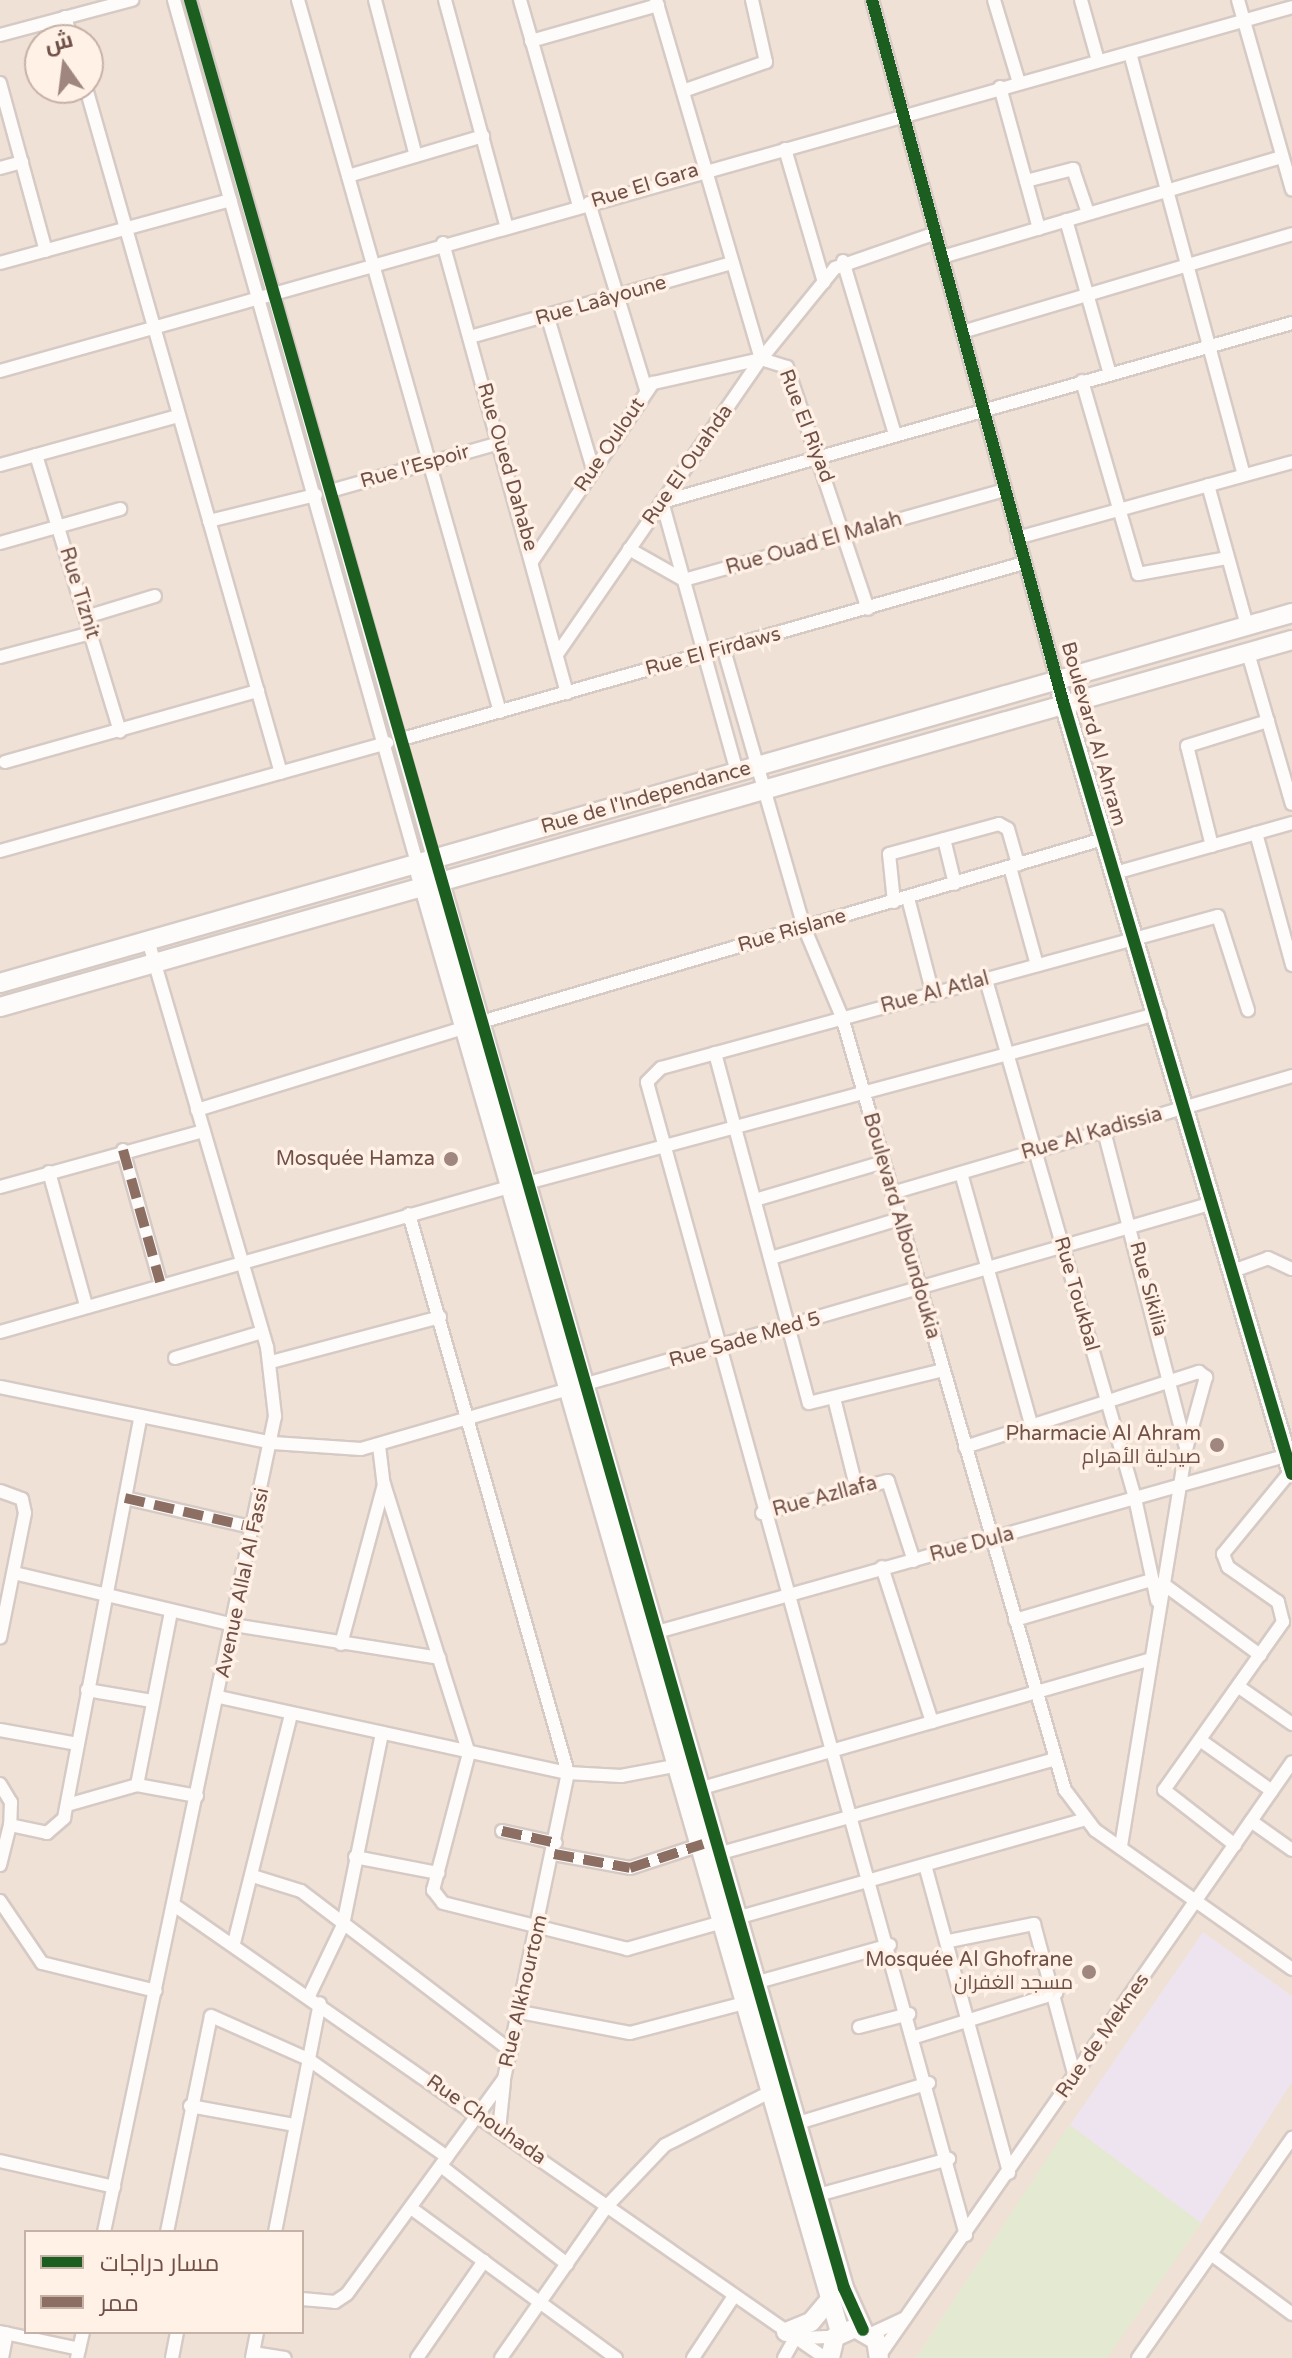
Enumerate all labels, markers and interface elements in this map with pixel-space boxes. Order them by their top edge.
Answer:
north arrow [24,24,104,104]
text: ش [42,27,76,59]
street label: Rue El Gara [588,158,702,214]
street label: Rue Laâyoune [533,271,669,331]
street label: Rue El Riyad [773,366,839,486]
street label: Rue Oued Dahabe [472,380,542,554]
street label: Rue Oulout [570,393,650,497]
street label: Rue El Ouahda [638,400,738,530]
street label: Rue l’Espoir [358,440,472,494]
street label: Rue Ouad El Malah [723,507,905,581]
street label: Rue Tiznit [54,544,104,642]
street label: Rue El Firdaws [643,622,783,682]
street label: Boulevard Al Ahram [1055,639,1131,829]
street label: Rue de l'Independance [538,757,754,839]
street label: Rue Rislane [735,904,849,958]
street label: Rue Al Atlal [878,967,992,1019]
street label: Rue Al Kadissia [1019,1102,1165,1166]
street label: Boulevard Alboundoukia [857,1110,945,1342]
place label: Mosquée Hamza [276,1147,435,1171]
marker: Mosquée Hamza [442,1150,460,1168]
street label: Rue Toukbal [1048,1234,1104,1354]
street label: Rue Sikilia [1124,1239,1172,1339]
street label: Rue Sade Med 5 [667,1307,823,1373]
place label: Pharmacie Al Ahram صيدلية الأهرام [1006,1422,1201,1469]
marker: Pharmacie Al Ahram صيدلية الأهرام [1208,1436,1226,1454]
street label: Rue Azllafa [770,1472,880,1522]
street label: Avenue Allal Al Fassi [211,1486,275,1680]
street label: Rue Dula [927,1522,1017,1568]
street label: Rue Alkhourtom [495,1912,553,2070]
place label: Mosquée Al Ghofrane مسجد الغفران [865,1948,1073,1995]
marker: Mosquée Al Ghofrane مسجد الغفران [1080,1963,1098,1981]
street label: Rue de Meknes [1051,1969,1155,2103]
street label: Rue Chouhada [422,2070,550,2170]
legend [24,2230,304,2334]
text: مسار دراجات [100,2249,219,2278]
text: ممر [100,2289,139,2318]

